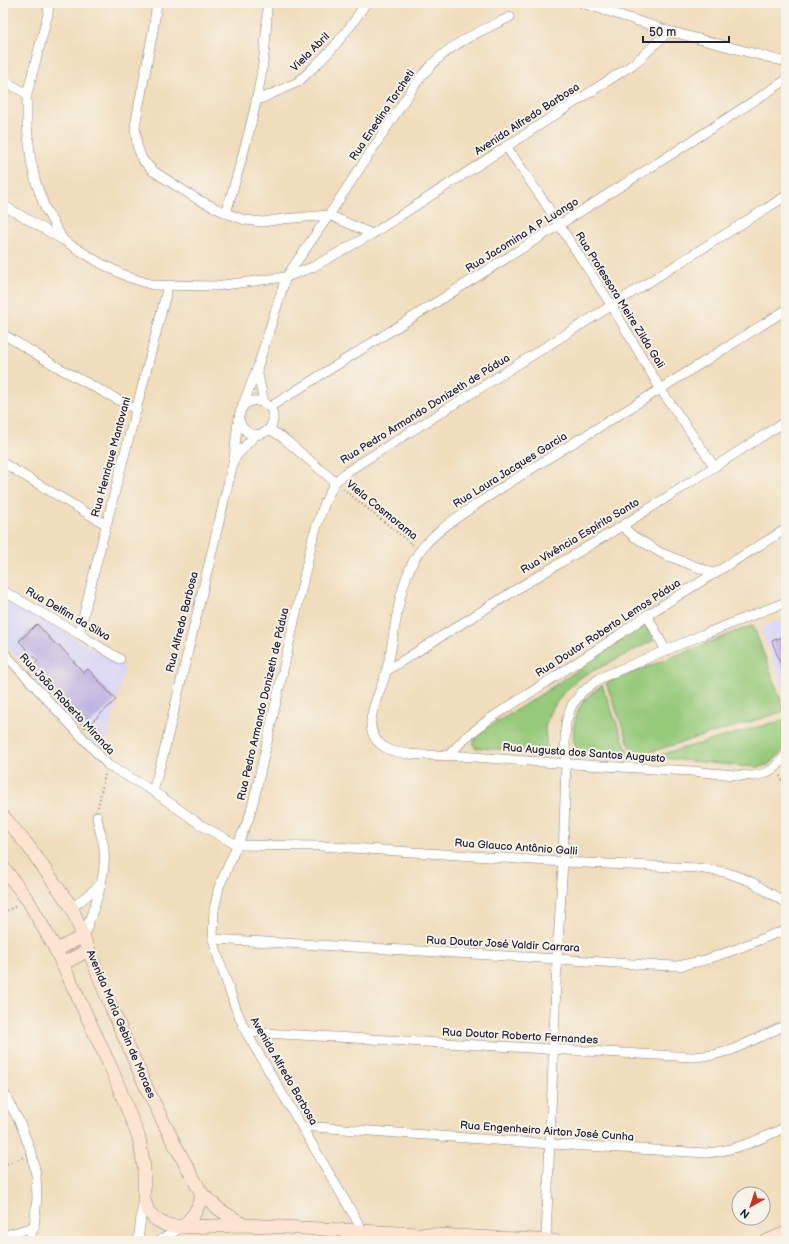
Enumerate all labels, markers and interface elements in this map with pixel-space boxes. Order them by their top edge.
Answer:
scale bar [643,18,729,44]
text: 50 m [649,25,676,40]
street label: Viela Abril [288,30,332,74]
street label: Rua Enedina Torcheti [347,67,417,163]
street label: Avenida Alfredo Barbosa [472,80,582,158]
street label: Rua Jacomina A P Luongo [463,195,581,275]
street label: Rua Professora Meire Zilda Gali [573,230,667,370]
street label: Rua Pedro Armando Donizeth de Pádua [338,351,512,467]
street label: Rua Henrique Mantovani [89,396,133,518]
street label: Rua Laura Jacques Garcia [451,430,569,510]
street label: Viela Cosmorama [344,477,420,543]
street label: Rua Vivência Espírito Santo [518,495,642,577]
street label: Rua Alfredo Barbosa [163,570,201,674]
street label: Rua Doutor Roberto Lemos Pádua [533,576,683,680]
street label: Rua Delfim da Silva [23,584,113,644]
street label: Rua Pedro Armando Donizeth de Pádua [234,606,292,802]
street label: Rua João Roberto Miranda [17,651,117,757]
street label: Rua Augusta dos Santos Augusto [502,741,666,765]
street label: Rua Glauco Antônio Galli [454,836,578,858]
street label: Rua Doutor José Valdir Carrara [426,933,580,955]
street label: Avenida Maria Gebin de Moraes [84,948,158,1101]
street label: Avenida Alfredo Barbosa [248,1015,320,1127]
street label: Rua Doutor Roberto Fernandes [442,1025,599,1047]
street label: Rua Engenheiro Airton José Cunha [460,1118,634,1144]
north arrow [731,1186,771,1226]
text: N [738,1206,752,1221]

